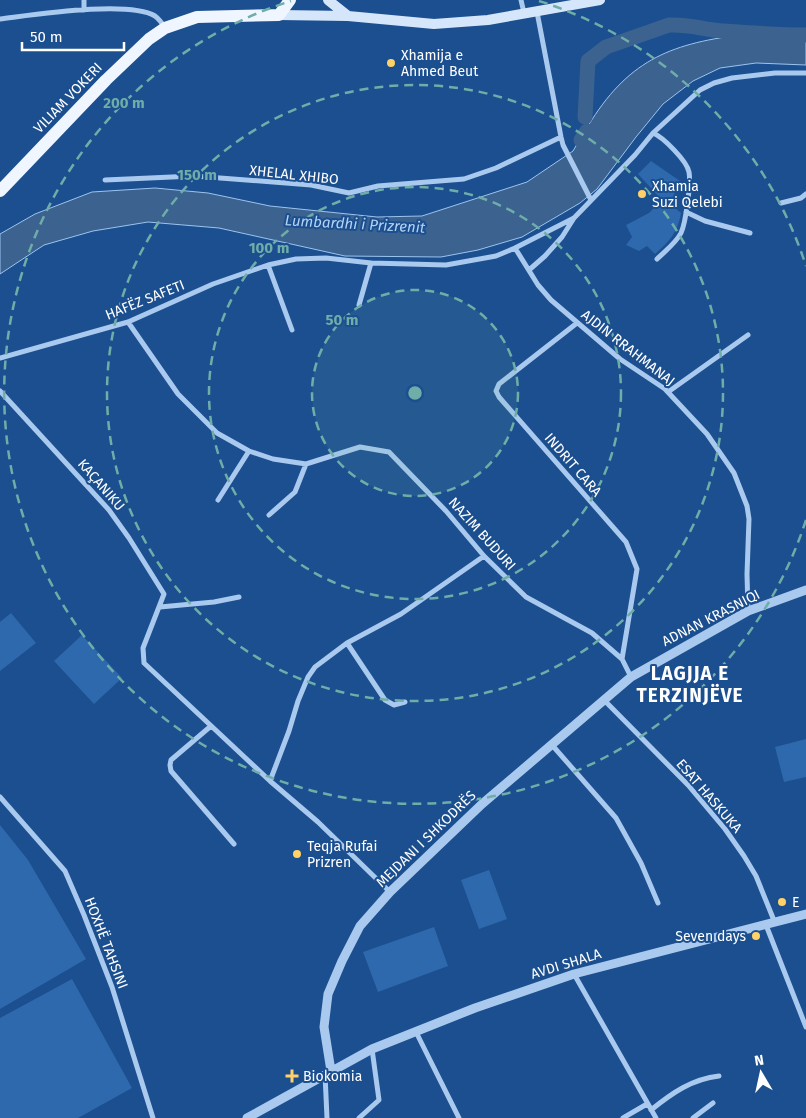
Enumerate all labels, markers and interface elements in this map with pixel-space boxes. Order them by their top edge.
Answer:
scale bar [22,20,125,52]
text: 50 m [30,28,63,46]
place label: Xhamija e Ahmed Beut [401,47,479,80]
marker: Xhamija e Ahmed Beut [385,57,397,69]
street label: VILIAM VOKERI [30,59,106,137]
text: 200 m [103,94,145,112]
street label: XHELAL XHIBO [249,162,339,188]
text: 150 m [177,166,217,184]
place label: Xhamia Suzi Qelebi [652,178,723,211]
marker: Xhamia Suzi Qelebi [636,188,648,200]
water label: Lumbardhi i Prizrenit [284,211,426,237]
text: 100 m [249,239,289,257]
street label: HAFËZ SAFETI [103,276,187,324]
street label: AJDIN RRAHMANAJ [578,306,678,390]
text: 50 m [325,311,359,329]
centre of rings [406,384,424,402]
street label: INDRIT CARA [541,430,605,500]
street label: KAÇANIKU [74,456,128,514]
street label: NAZIM BUDURI [445,494,519,574]
street label: ADNAN KRASNIQI [659,586,763,650]
district label: LAGJJA E TERZINJËVE [636,662,744,707]
street label: ESAT HASKUKA [672,756,746,836]
street label: MEJDANI I SHKODRËS [373,787,480,891]
place label: Teqja Rufai Prizren [307,838,377,871]
marker: Teqja Rufai Prizren [291,848,303,860]
place label: E [792,894,800,911]
street label: HOXHË TAHSINI [81,895,131,991]
marker: E [776,896,788,908]
place label: Seven days [675,928,746,945]
marker: Seven days [750,930,762,942]
street label: AVDI SHALA [529,945,603,983]
north arrow [736,1048,786,1098]
text: N [753,1052,765,1070]
place label: Biokomia [303,1068,362,1085]
marker: Biokomia [285,1069,299,1083]

